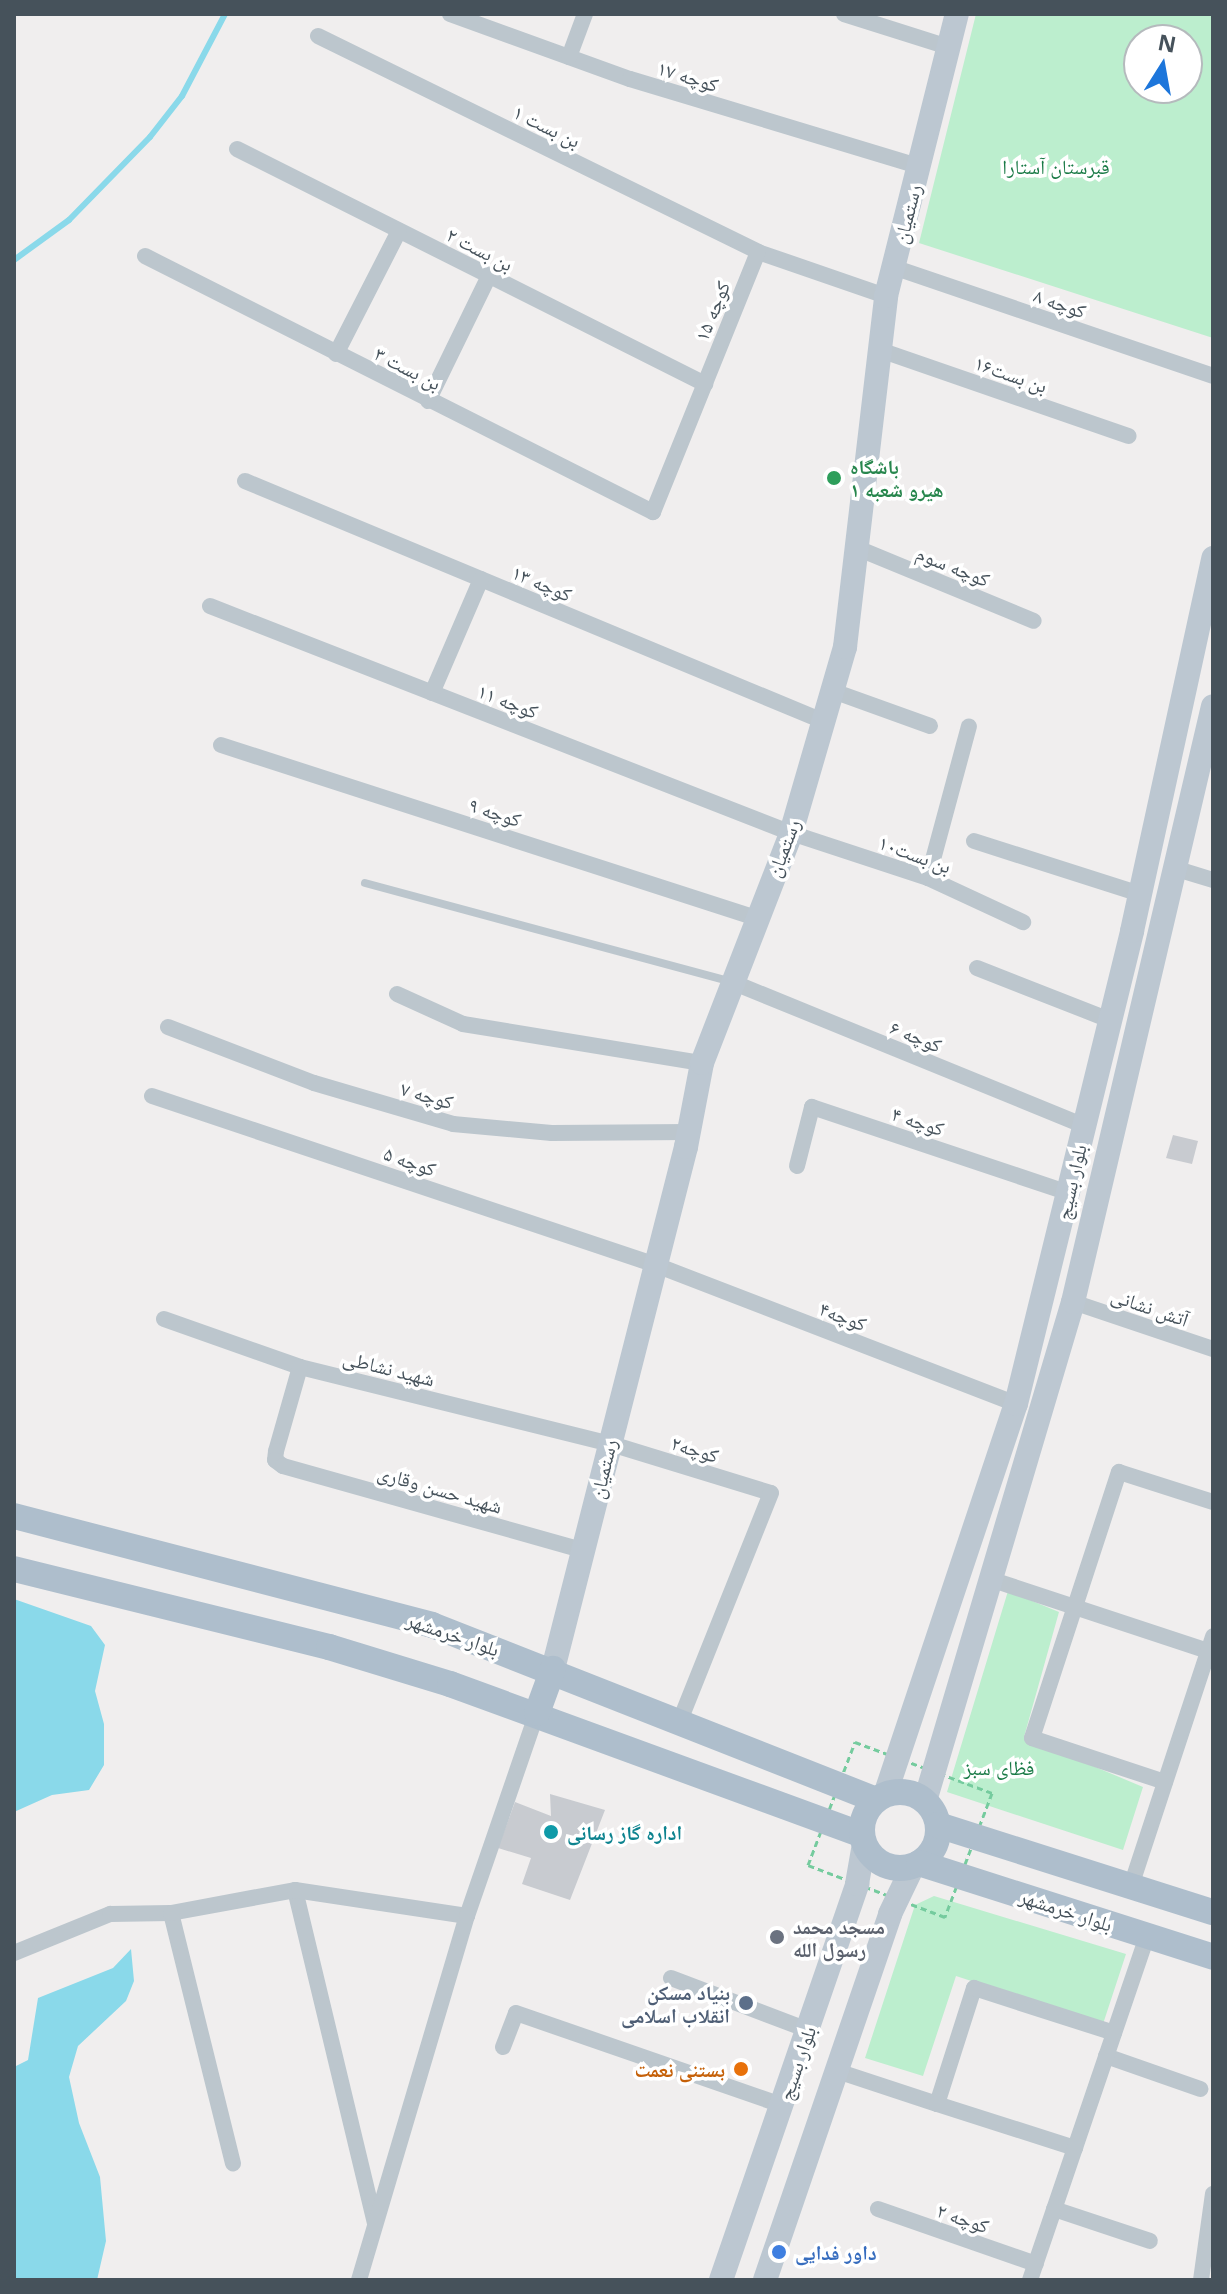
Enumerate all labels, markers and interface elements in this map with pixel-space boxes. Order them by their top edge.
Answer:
north arrow [1123,24,1203,104]
text: N [1156,26,1179,59]
street label: کوچه ۱۷ [655,55,721,97]
street label: بن بست ۱ [510,100,584,152]
park label: قبرستان آستارا [1002,154,1110,178]
street label: رستمیان [888,182,926,246]
street label: بن بست ۲ [443,222,517,276]
street label: کوچه ۱۵ [689,277,735,345]
street label: کوچه ۸ [1031,283,1089,323]
street label: بن بست ۳ [371,341,445,395]
street label: بن بست۱۶ [971,350,1051,398]
place label: باشگاه هیرو شعبه ۱ [850,454,944,501]
marker: باشگاه هیرو شعبه ۱ [825,469,843,487]
street label: کوچه سوم [913,540,993,592]
street label: کوچه ۱۳ [509,560,575,606]
street label: کوچه ۱۱ [474,679,542,723]
street label: کوچه ۹ [466,792,524,832]
street label: رستمیان [761,816,805,880]
street label: بن بست۱۰ [875,830,955,878]
street label: کوچه ۶ [887,1015,945,1057]
street label: کوچه ۷ [398,1076,456,1114]
street label: کوچه ۴ [889,1101,947,1141]
street label: کوچه ۵ [381,1141,439,1181]
street label: بلوار بسیج [1051,1142,1091,1222]
street label: آتش نشانی [1108,1283,1192,1331]
street label: کوچه۴ [816,1296,870,1336]
street label: شهید نشاطی [341,1345,437,1391]
street label: کوچه۲ [668,1430,722,1468]
street label: رستمیان [585,1437,621,1501]
street label: شهید حسن وقاری [375,1460,505,1518]
street label: بلوار خرمشهر [404,1607,502,1661]
park label: فظای سبز [964,1755,1034,1779]
place label: اداره گاز رسانی [567,1820,682,1844]
marker: اداره گاز رسانی [542,1823,560,1841]
street label: بلوار خرمشهر [1016,1884,1116,1936]
place label: مسجد محمد رسول الله [793,1914,885,1961]
marker: مسجد محمد رسول الله [768,1928,786,1946]
place label: بنیاد مسکن انقلاب اسلامی [621,1980,730,2027]
marker: بنیاد مسکن انقلاب اسلامی [737,1994,755,2012]
street label: بلوار بسیج [773,2023,821,2103]
place label: بستنی نعمت [634,2057,725,2081]
marker: بستنی نعمت [732,2060,750,2078]
street label: کوچه ۲ [934,2198,992,2238]
place label: داور فدایی [795,2240,877,2264]
marker: داور فدایی [770,2243,788,2261]

